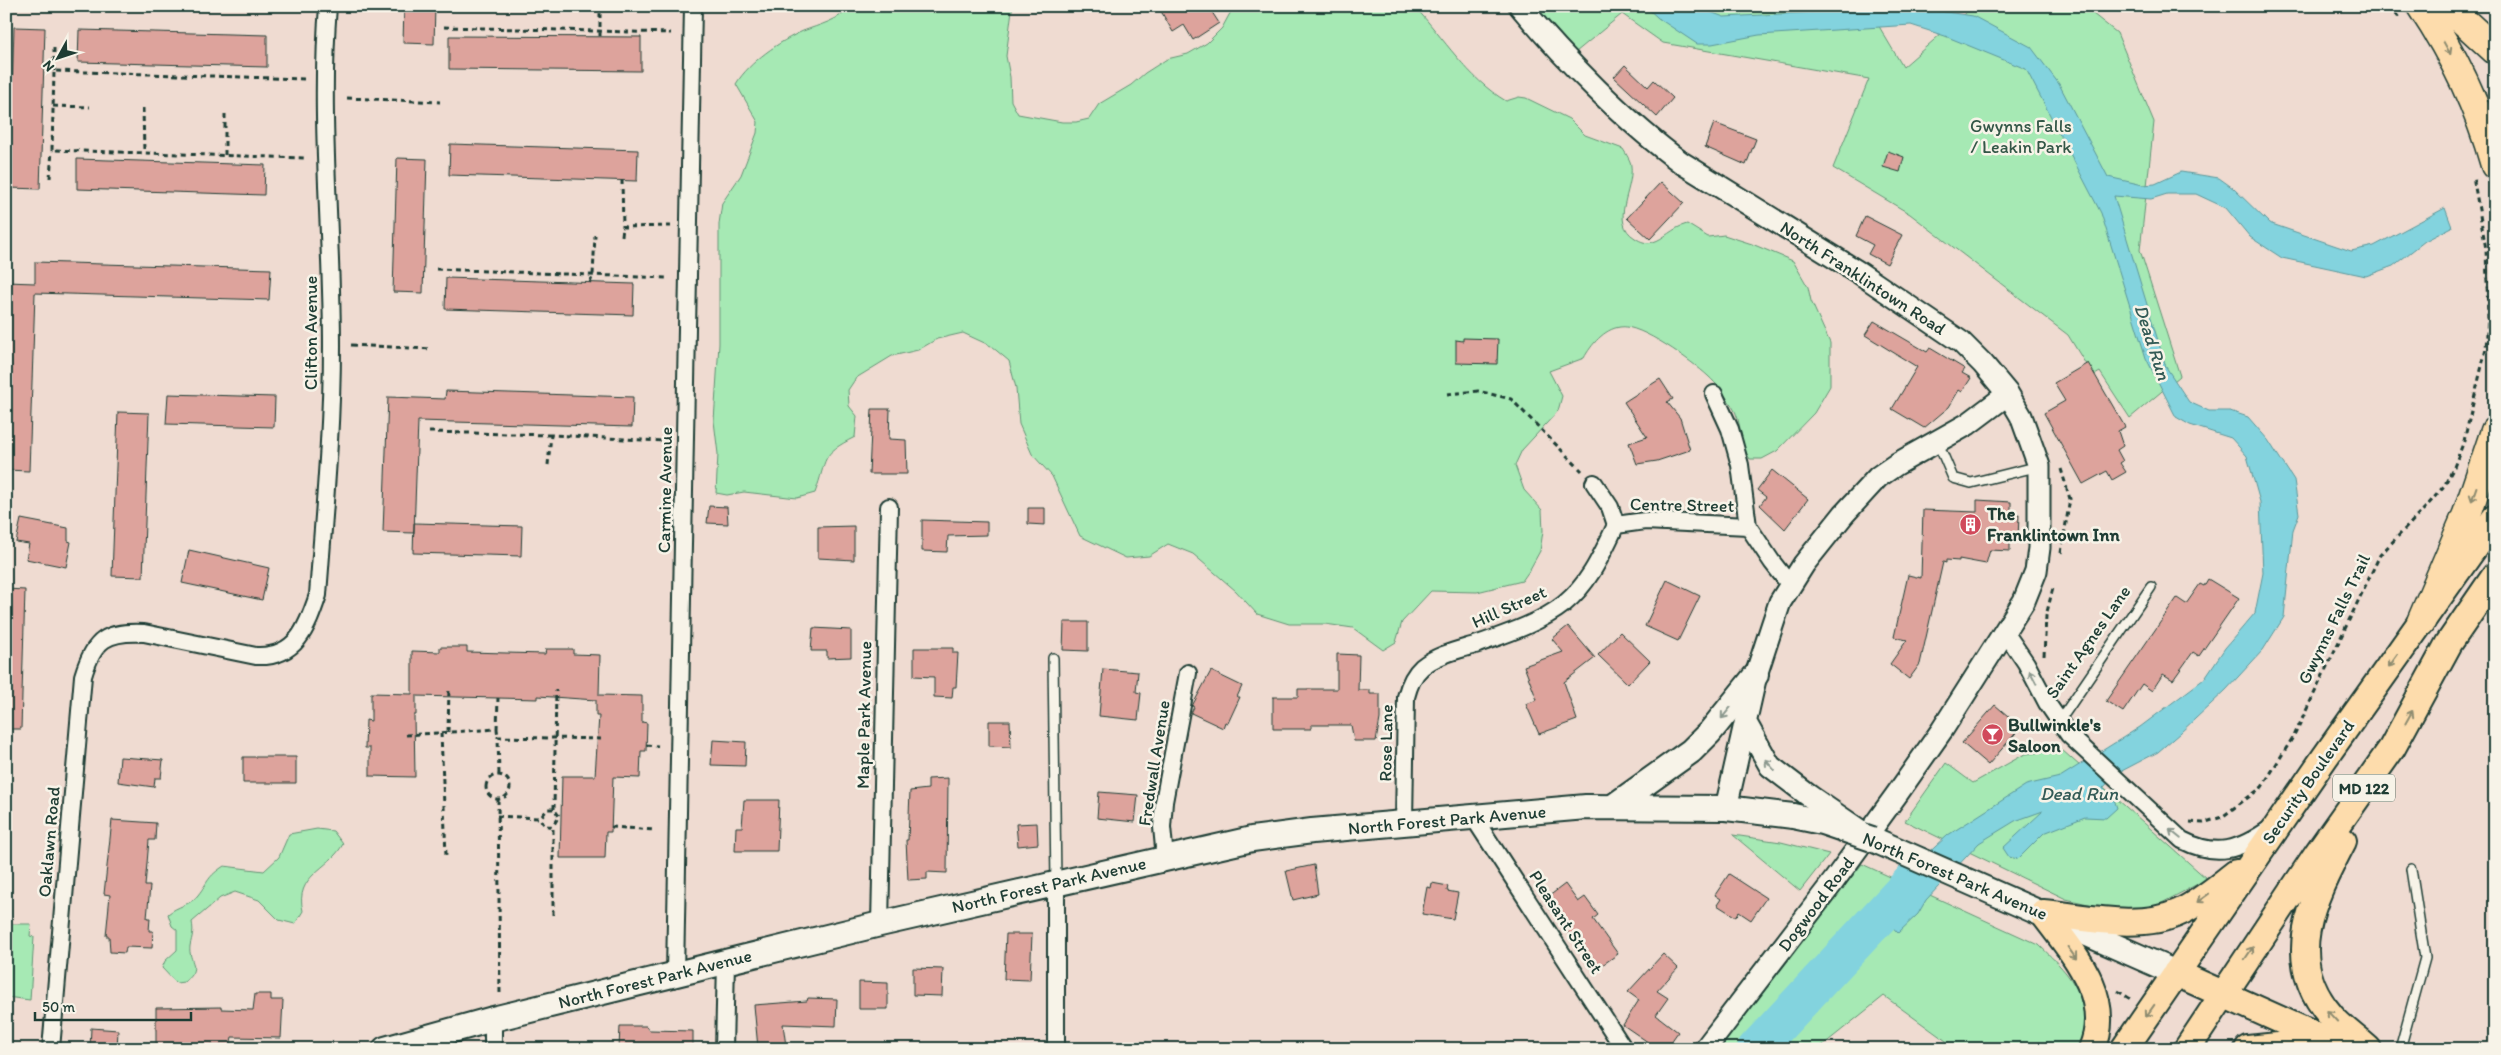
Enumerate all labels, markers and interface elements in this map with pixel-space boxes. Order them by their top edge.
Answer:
north arrow [32,32,82,82]
one-way arrow [2442,40,2452,55]
text: N [39,57,58,75]
park label: Gwynns Falls / Leakin Park [1970,115,2072,158]
street label: North Franklintown Road [1776,216,1950,340]
street label: Clifton Avenue [300,276,322,390]
water label: Dead Run [2129,301,2176,384]
street label: Carmine Avenue [653,427,677,553]
one-way arrow [2469,486,2478,501]
street label: Centre Street [1630,493,1735,517]
place label: The Franklintown Inn [1986,503,2121,546]
building icon: The Franklintown Inn [1959,512,1983,536]
street label: Gwynns Falls Trail [2293,550,2375,688]
street label: Hill Street [1468,581,1550,633]
street label: Saint Agnes Lane [2041,581,2135,703]
street label: Maple Park Avenue [852,641,876,789]
one-way arrow [2388,654,2398,668]
one-way arrow [2028,670,2037,685]
street label: Fredwall Avenue [1133,699,1175,827]
street label: Rose Lane [1374,704,1398,782]
one-way arrow [1720,706,1731,719]
one-way arrow [2405,710,2414,725]
place label: Bullwinkle's Saloon [2008,714,2101,757]
street label: Security Boulevard [2257,715,2359,848]
bar icon: Bullwinkle's Saloon [1980,723,2004,747]
one-way arrow [1765,759,1776,772]
road number: MD 122 [2333,774,2395,801]
water label: Dead Run [2040,782,2119,805]
street label: Oaklawn Road [33,785,65,898]
street label: North Forest Park Avenue [1347,800,1547,840]
street label: North Forest Park Avenue [1859,827,2051,925]
one-way arrow [2169,829,2182,840]
street label: North Forest Park Avenue [950,852,1148,918]
street label: Dogwood Road [1773,852,1859,956]
street label: Pleasant Street [1524,866,1608,978]
one-way arrow [2197,893,2211,903]
street label: North Forest Park Avenue [556,944,754,1014]
one-way arrow [2067,945,2077,959]
one-way arrow [2244,946,2255,960]
scale bar [35,990,191,1022]
text: 50 m [42,998,75,1016]
one-way arrow [2145,1004,2155,1018]
one-way arrow [2326,1010,2338,1023]

